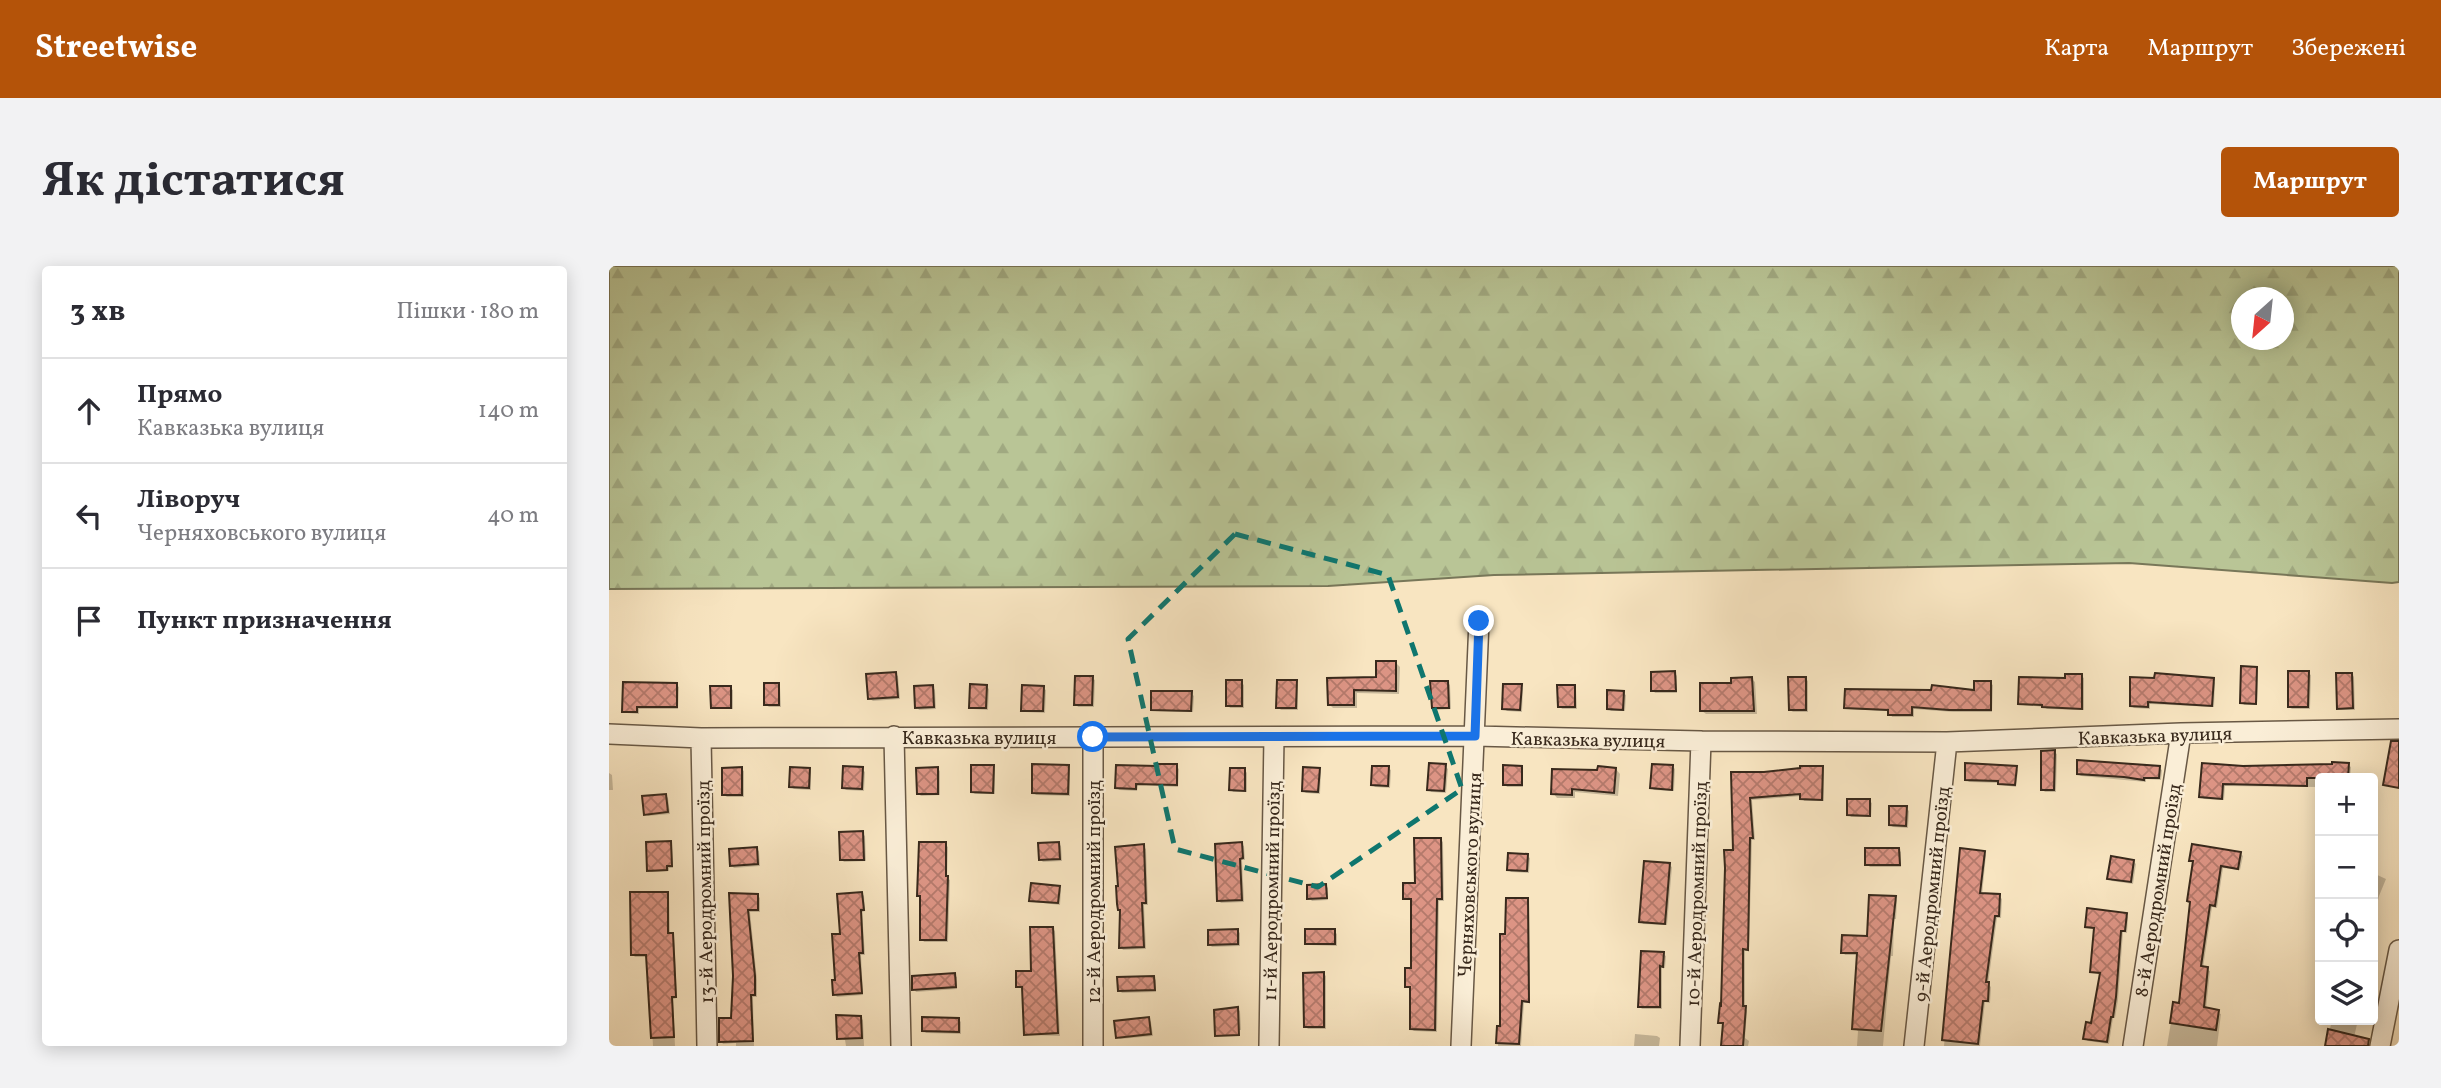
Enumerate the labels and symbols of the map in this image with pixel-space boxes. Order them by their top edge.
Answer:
north arrow [2231,287,2294,350]
route end [1463,605,1494,636]
route start [1077,721,1108,752]
street label: Кавказька вулиця [2077,721,2233,753]
street label: Кавказька вулиця [902,726,1056,752]
street label: Кавказька вулиця [1510,727,1666,755]
street label: Черняховського вулиця [1453,772,1489,979]
street label: 13-й Аеродромний проїзд [691,780,721,1004]
street label: 12-й Аеродромний проїзд [1082,780,1108,1004]
street label: 11-й Аеродромний проїзд [1258,780,1288,1001]
street label: 10-й Аеродромний проїзд [1681,781,1715,1007]
street label: 8-й Аеродромний проїзд [2129,782,2189,999]
street label: 9-й Аеродромний проїзд [1909,785,1957,1003]

